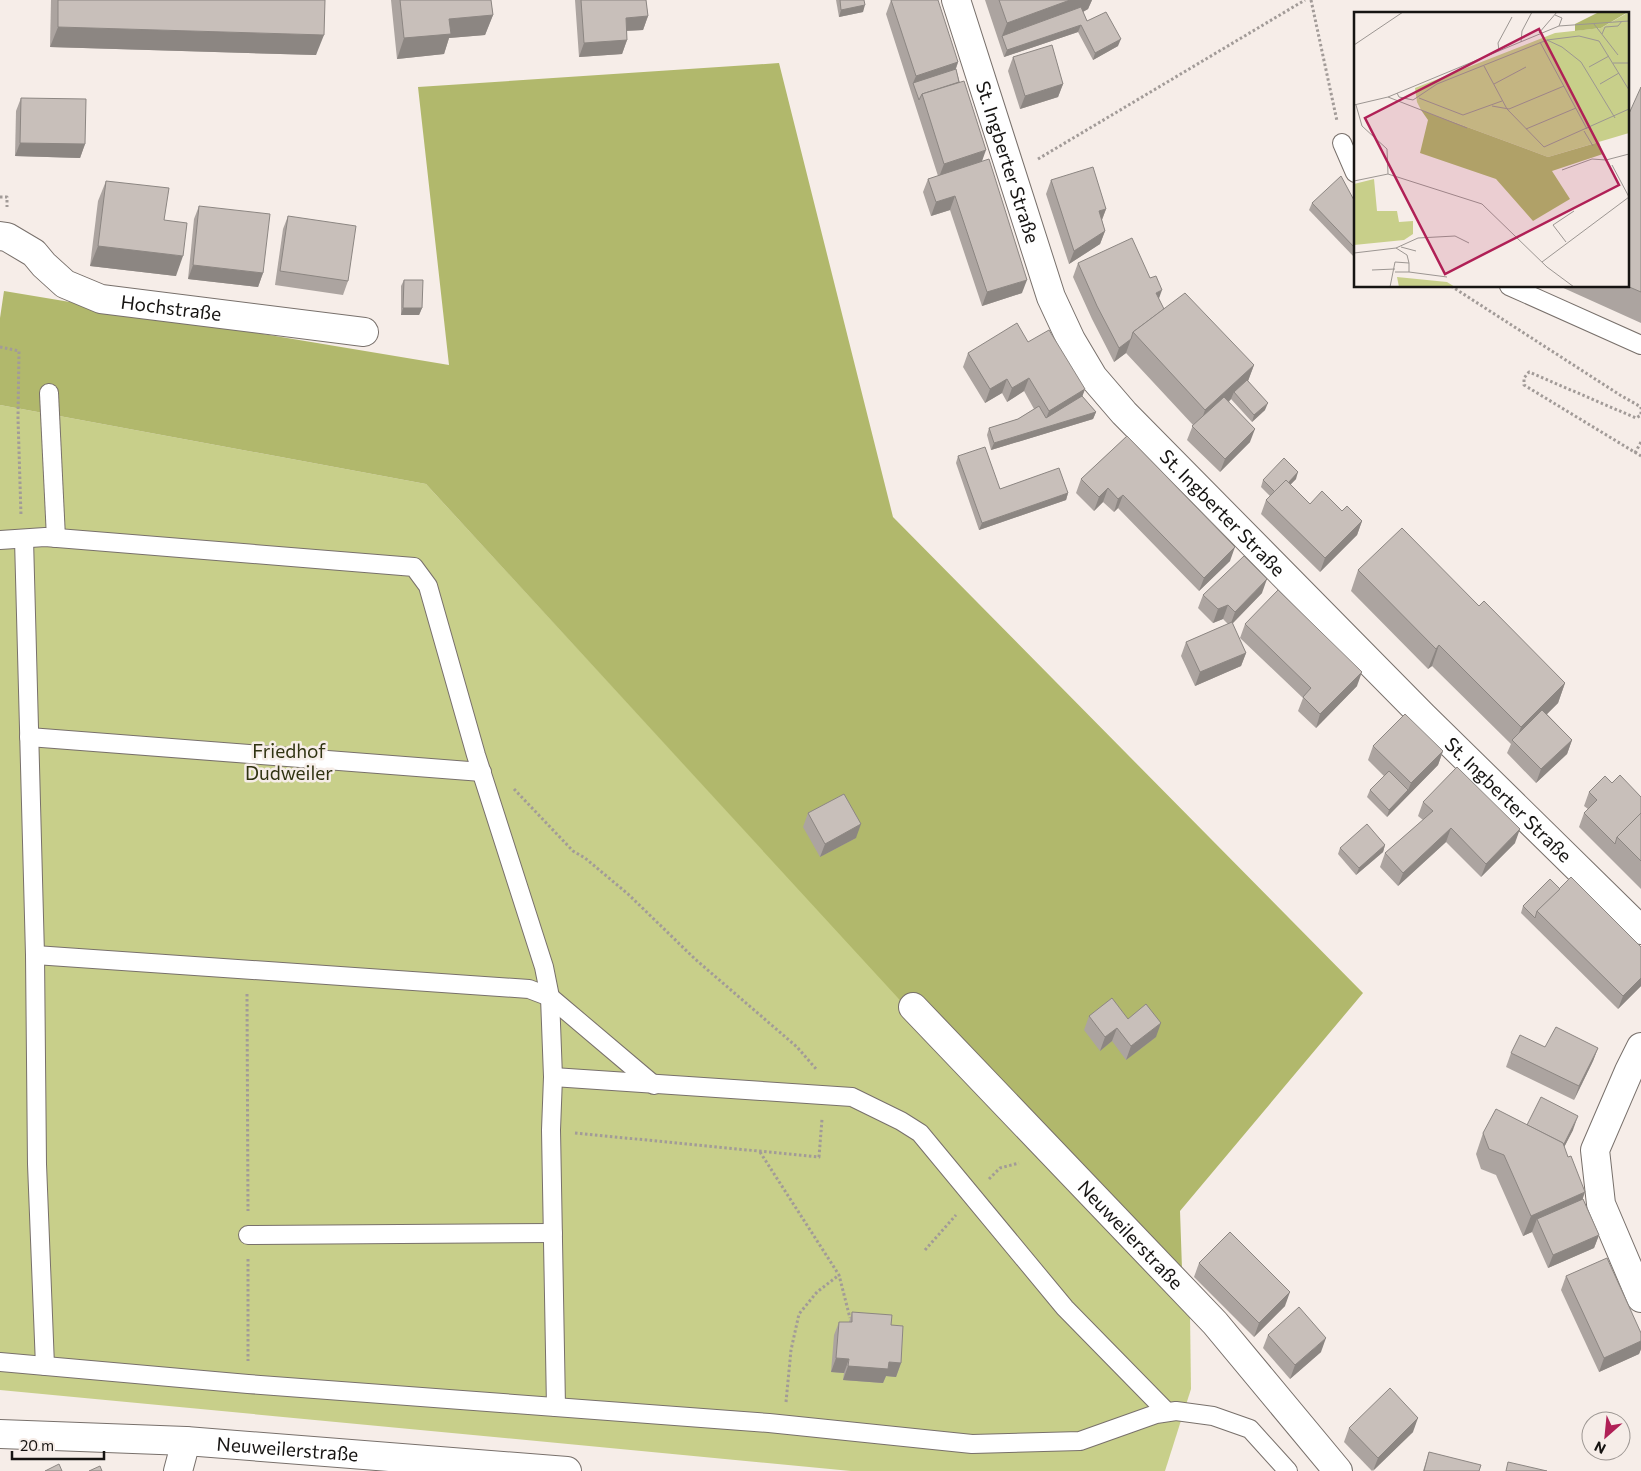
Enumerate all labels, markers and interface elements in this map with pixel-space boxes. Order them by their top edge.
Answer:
inset map [1354,12,1628,288]
street label: St. Ingberter Straße [972,78,1045,246]
street label: Hochstraße [119,290,223,325]
street label: St. Ingberter Straße [1155,444,1290,581]
street label: St. Ingberter Straße [1440,732,1577,867]
park label: Friedhof Dudweiler [245,739,333,784]
street label: Neuweilerstraße [1074,1175,1188,1294]
north arrow [1581,1411,1631,1461]
scale bar [12,1428,105,1460]
street label: Neuweilerstraße [216,1431,359,1466]
text: 20 m [20,1436,54,1454]
text: N [1591,1438,1608,1458]

